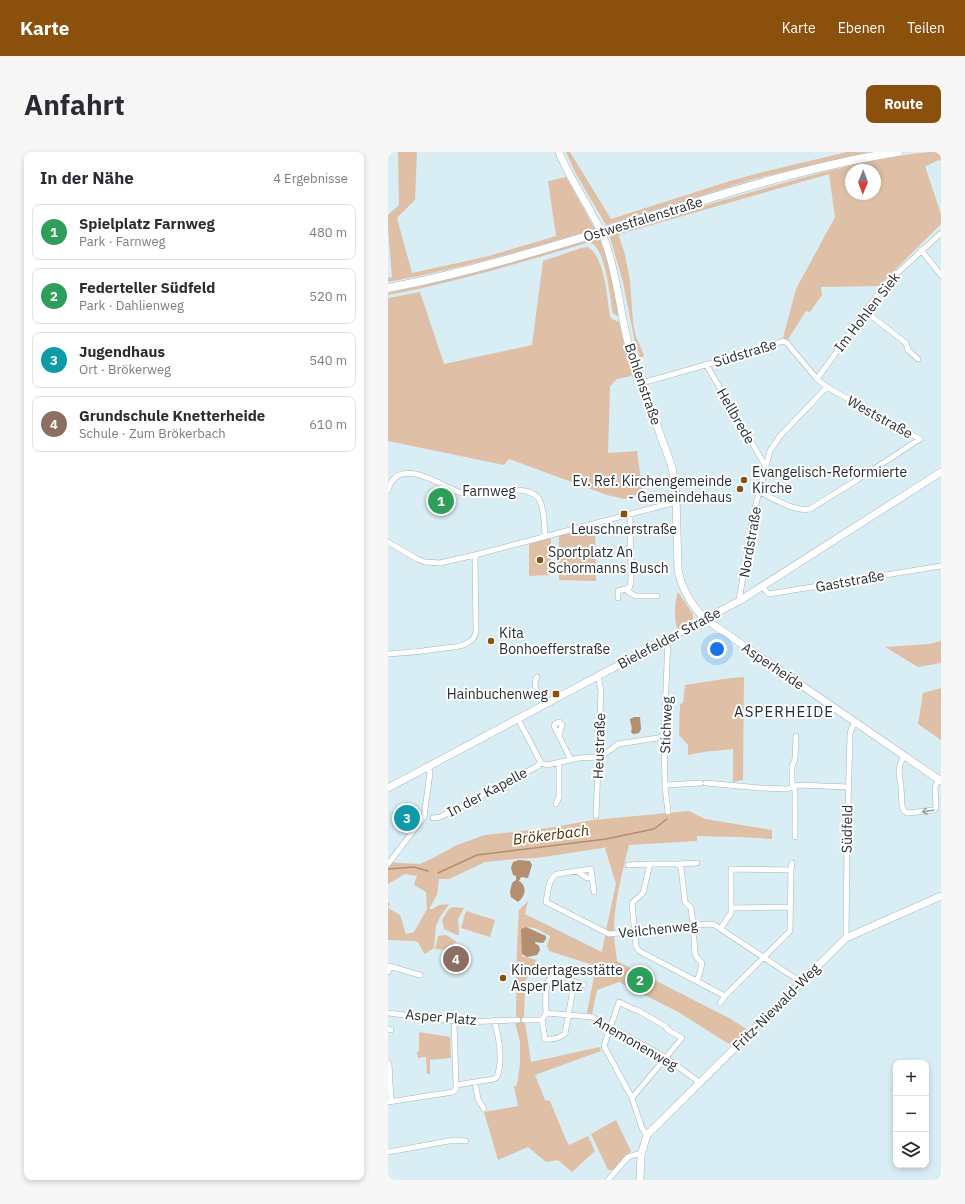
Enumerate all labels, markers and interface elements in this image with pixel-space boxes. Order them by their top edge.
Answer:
text: Karte [20,16,69,40]
text: Karte [782,19,816,37]
text: Ebenen [838,19,885,37]
text: Teilen [907,19,945,37]
button: Route [866,85,941,123]
text: Anfahrt [24,86,125,123]
north arrow [845,164,881,200]
text: In der Nähe [40,167,134,189]
text: 4 Ergebnisse [273,170,348,187]
street label: Ostwestfalenstraße [581,192,705,246]
text: Spielplatz Farnweg [79,214,215,233]
text: 1 [50,224,58,241]
text: 480 m [309,224,347,241]
text: Park · Farnweg [79,233,165,250]
street label: Im Hohlen Siek [830,268,904,355]
text: Federteller Südfeld [79,278,215,297]
text: 2 [50,288,58,305]
text: 520 m [309,288,347,305]
text: Park · Dahlienweg [79,297,184,314]
street label: Südstraße [711,335,779,371]
street label: Bohlenstraße [621,341,665,428]
text: Jugendhaus [79,342,165,361]
text: 3 [50,352,58,369]
text: 540 m [309,352,347,369]
text: Ort · Brökerweg [79,361,171,378]
street label: Hellbrede [713,385,759,448]
street label: Weststraße [844,392,916,443]
text: Grundschule Knetterheide [79,406,265,425]
text: 4 [50,416,58,433]
text: 610 m [309,416,347,433]
text: Schule · Zum Brökerbach [79,425,226,442]
place label: Evangelisch-Reformierte Kirche [752,463,907,497]
place label: Ev. Ref. Kirchengemeinde - Gemeindehaus [573,472,732,506]
marker: Evangelisch-Reformierte Kirche [739,475,749,485]
street label: Farnweg [462,482,516,500]
marker: Ev. Ref. Kirchengemeinde - Gemeindehaus [735,484,745,494]
pin: 1 [428,486,454,516]
street label: Nordstraße [735,505,765,579]
marker: Leuschnerstraße [619,509,629,519]
place label: Leuschnerstraße [571,520,677,538]
place label: Sportplatz An Schormanns Busch [548,543,669,577]
marker: Sportplatz An Schormanns Busch [535,555,545,565]
street label: Gaststraße [814,566,886,596]
street label: Bielefelder Straße [614,603,724,673]
place label: Kita Bonhoefferstraße [499,624,610,658]
marker: Kita Bonhoefferstraße [486,636,496,646]
street label: Asperheide [738,638,808,694]
your location [707,639,727,659]
place label: Hainbuchenweg [447,685,549,703]
marker: Hainbuchenweg [551,689,561,699]
street label: Stichweg [656,695,676,754]
district label: ASPERHEIDE [734,702,834,721]
street label: Heustraße [589,712,609,779]
street label: In der Kapelle [444,763,530,821]
pin: 3 [394,803,420,833]
street label: Südfeld [838,805,856,853]
one-way arrow [922,807,935,815]
water label: Brökerbach [512,820,590,849]
street label: Veilchenweg [618,916,699,942]
pin: 4 [443,944,469,974]
street label: Fritz-Niewald-Weg [728,959,824,1055]
place label: Kindertagesstätte Asper Platz [511,961,623,995]
pin: 2 [627,965,653,995]
marker: Kindertagesstätte Asper Platz [498,973,508,983]
street label: Asper Platz [405,1005,478,1029]
street label: Anemonenweg [591,1012,682,1075]
map controls [893,1060,929,1168]
button: + [893,1060,929,1096]
button: − [893,1096,929,1132]
button: layers [893,1132,929,1168]

